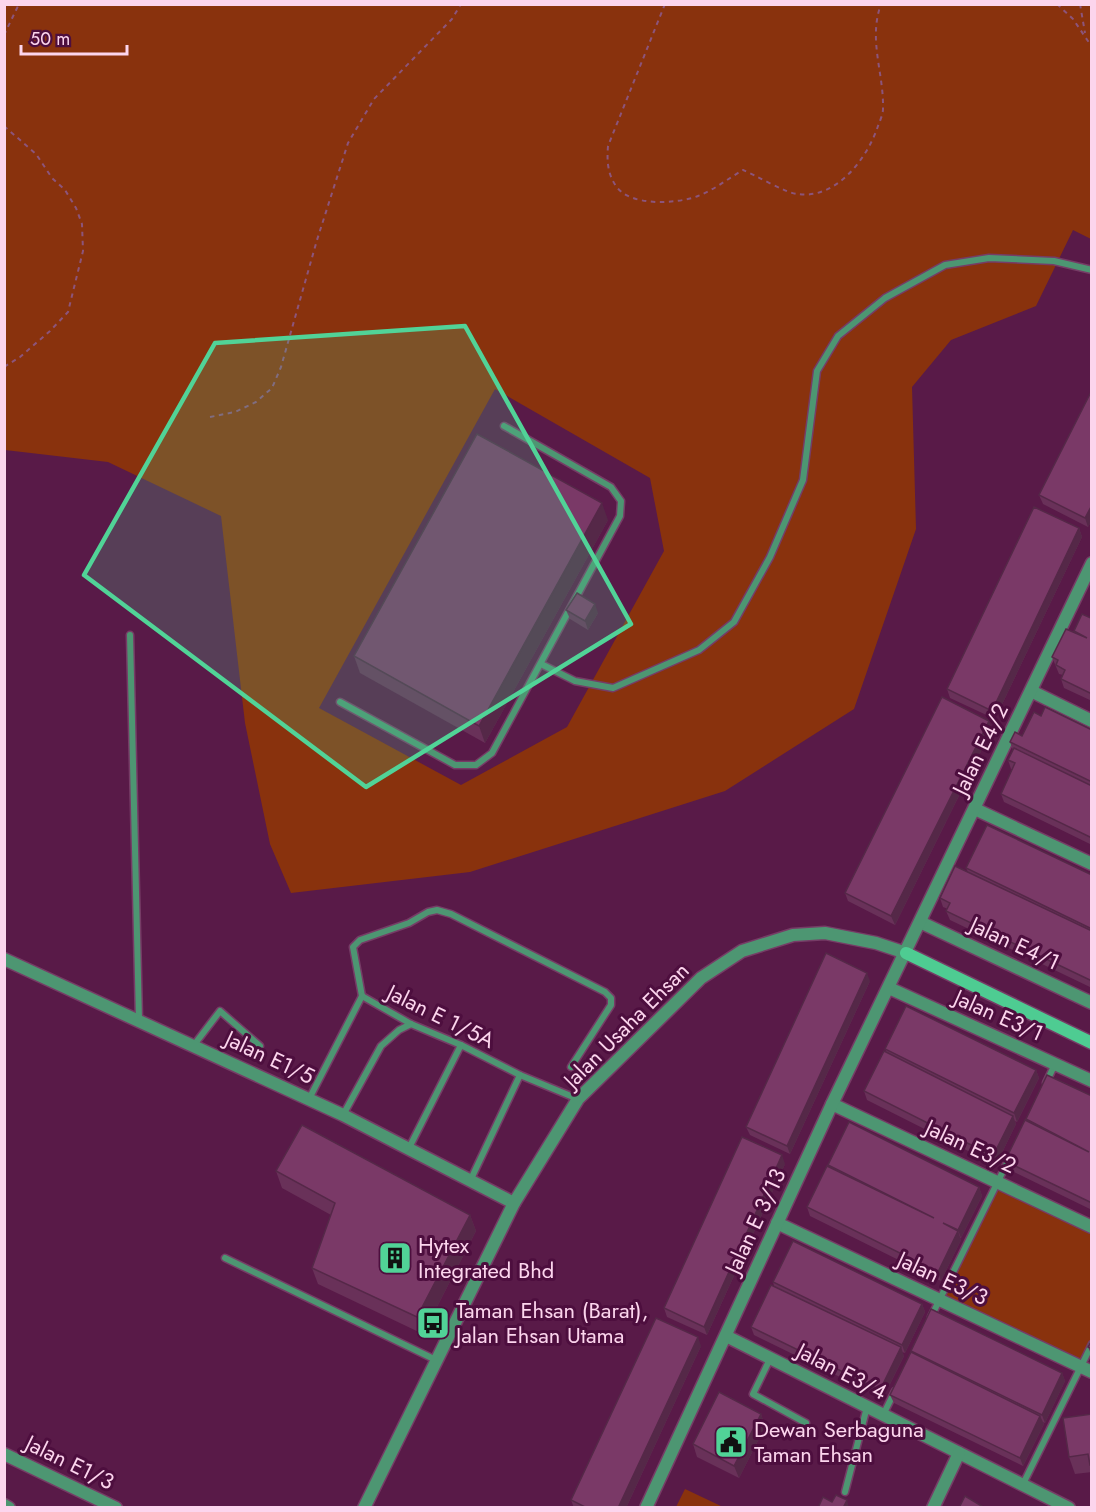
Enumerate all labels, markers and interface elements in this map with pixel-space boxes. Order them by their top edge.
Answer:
scale bar [21,18,128,56]
text: 50 m [30,26,70,52]
street label: Jalan E4/2 [943,698,1016,803]
street label: Jalan E4/1 [962,907,1065,978]
street label: Jalan Usaha Ehsan [554,955,696,1097]
street label: Jalan E 1/5A [379,975,501,1056]
street label: Jalan E3/1 [947,980,1049,1049]
street label: Jalan E1/5 [217,1021,320,1092]
street label: Jalan E3/2 [917,1110,1022,1181]
street label: Jalan E 3/13 [715,1163,793,1282]
place label: Hytex Integrated Bhd [418,1229,554,1286]
building icon: Hytex Integrated Bhd [377,1240,413,1276]
street label: Jalan E3/3 [890,1242,994,1313]
place label: Taman Ehsan (Barat), Jalan Ehsan Utama [453,1294,648,1351]
bus stop icon: Taman Ehsan (Barat), Jalan Ehsan Utama [415,1305,451,1341]
street label: Jalan E3/4 [789,1333,893,1407]
place label: Dewan Serbaguna Taman Ehsan [754,1413,924,1470]
public building icon: Dewan Serbaguna Taman Ehsan [713,1424,749,1460]
street label: Jalan E1/3 [18,1425,120,1497]

